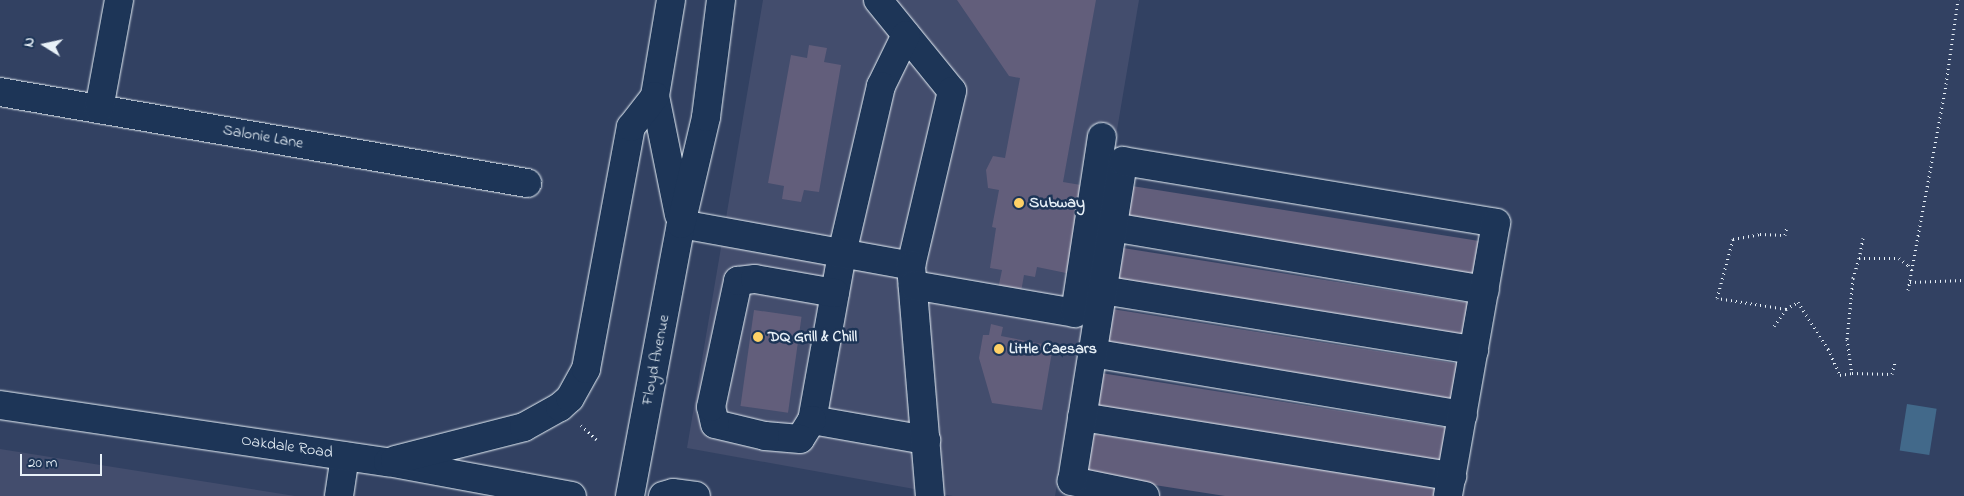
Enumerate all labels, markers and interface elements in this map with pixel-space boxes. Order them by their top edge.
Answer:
north arrow [20,20,70,70]
text: N [19,36,41,49]
street label: Salonie Lane [221,120,305,154]
place label: Subway [1029,193,1085,213]
marker: Subway [1013,197,1025,209]
street label: Floyd Avenue [638,313,674,407]
place label: DQ Grill & Chill [768,327,857,347]
marker: DQ Grill & Chill [752,331,764,343]
place label: Little Caesars [1009,339,1097,359]
marker: Little Caesars [993,343,1005,355]
street label: Oakdale Road [240,431,334,463]
scale bar [22,444,105,476]
text: 20 m [28,452,57,474]

